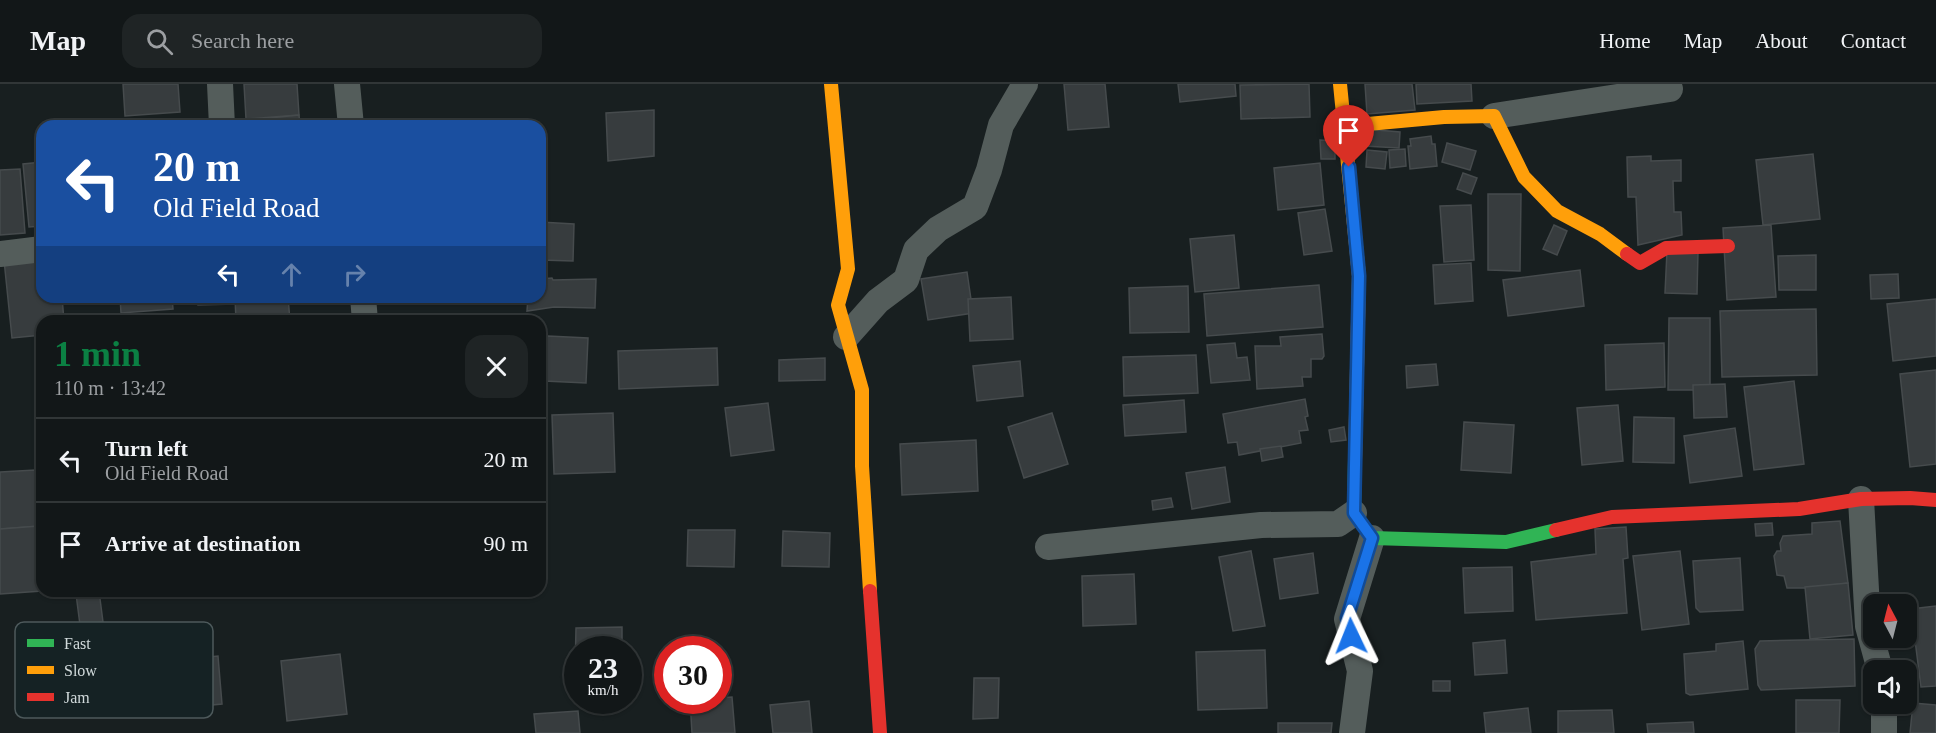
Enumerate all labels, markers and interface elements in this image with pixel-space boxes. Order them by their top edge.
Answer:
search box [122,14,542,68]
text: Map [30,25,86,56]
icon: search [143,25,176,58]
text: Search here [191,28,294,53]
text: Home [1599,29,1651,53]
text: Map [1684,29,1722,53]
text: About [1755,29,1808,53]
text: Contact [1841,29,1906,53]
pin [1323,105,1374,167]
icon: arrive [1332,114,1365,147]
icon: left [54,144,132,222]
text: 20 m [153,144,241,190]
text: Old Field Road [153,193,320,223]
icon: left [212,258,245,291]
icon: ahead [275,258,308,291]
icon: right [338,258,371,291]
text: 1 min [54,334,141,374]
button: close [465,335,528,398]
text: 110 m · 13:42 [54,377,166,399]
text: Turn left [105,436,188,461]
icon: left [54,444,87,477]
text: 20 m [483,447,528,472]
text: Old Field Road [105,462,228,484]
icon: arrive [54,528,87,561]
text: Arrive at destination [105,531,301,556]
text: 90 m [483,531,528,556]
north arrow [1863,594,1917,648]
map controls [1863,594,1917,714]
position arrow [1319,604,1383,668]
legend [15,622,213,718]
text: Fast [64,635,91,652]
speed limit sign: 30 [654,636,732,714]
text: 23 [588,651,618,684]
button: sound [1863,660,1917,714]
text: Slow [64,662,97,679]
text: km/h [588,682,618,698]
text: Jam [64,689,90,706]

